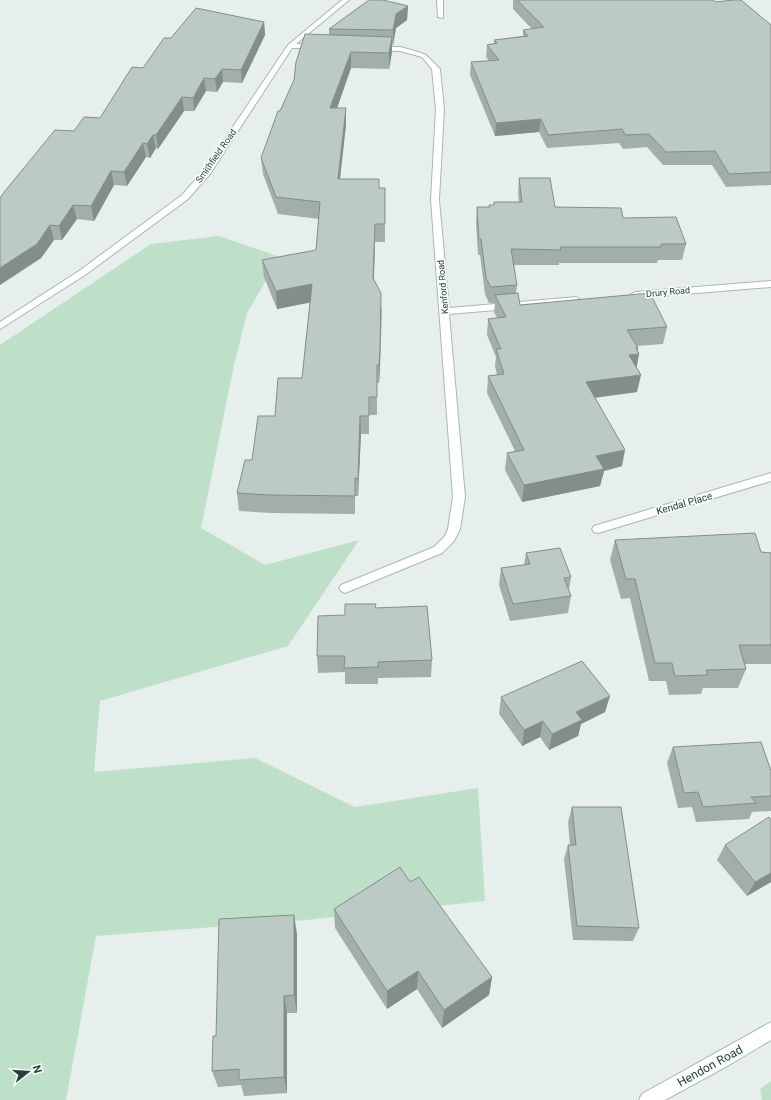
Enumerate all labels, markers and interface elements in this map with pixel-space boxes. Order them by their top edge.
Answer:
street label: Smithfield Road [194,127,238,185]
street label: Kenford Road [436,259,450,315]
street label: Drury Road [646,285,690,299]
street label: Kendal Place [655,490,713,517]
street label: Hendon Road [675,1042,745,1090]
north arrow [8,1052,48,1092]
text: N [30,1064,45,1075]

